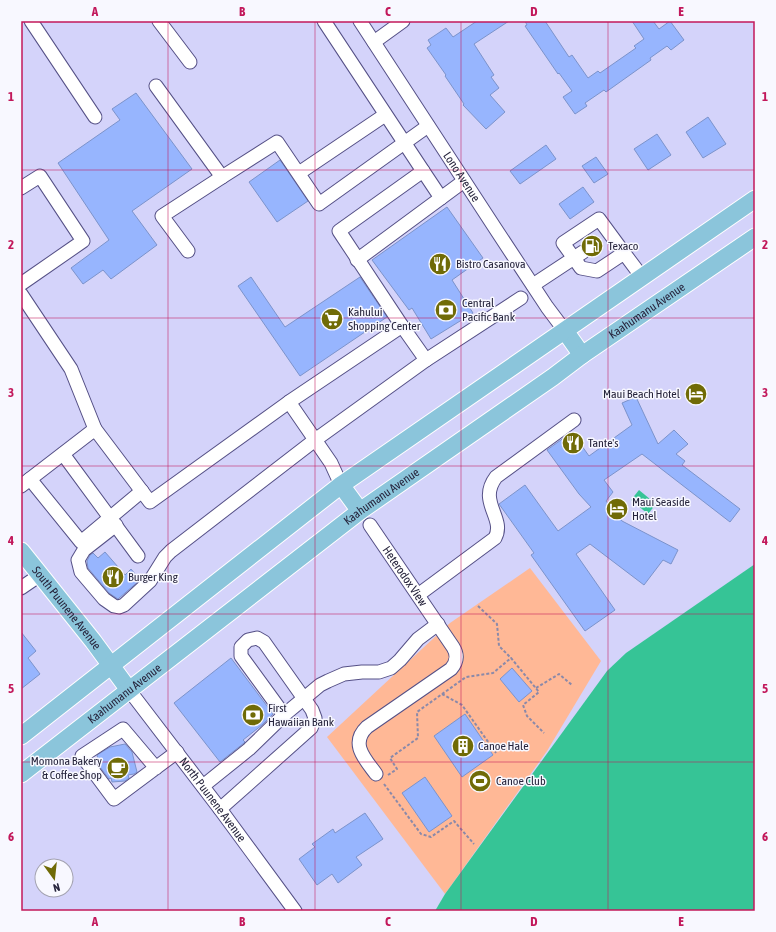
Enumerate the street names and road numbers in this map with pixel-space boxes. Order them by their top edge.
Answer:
street label: Lono Avenue [440,149,483,204]
street label: Kaahumanu Avenue [606,280,688,342]
street label: Kaahumanu Avenue [341,465,422,528]
street label: Heterodox View [380,544,430,609]
street label: South Puunene Avenue [29,564,104,652]
street label: Kaahumanu Avenue [85,661,164,727]
street label: North Puunene Avenue [176,755,249,845]

